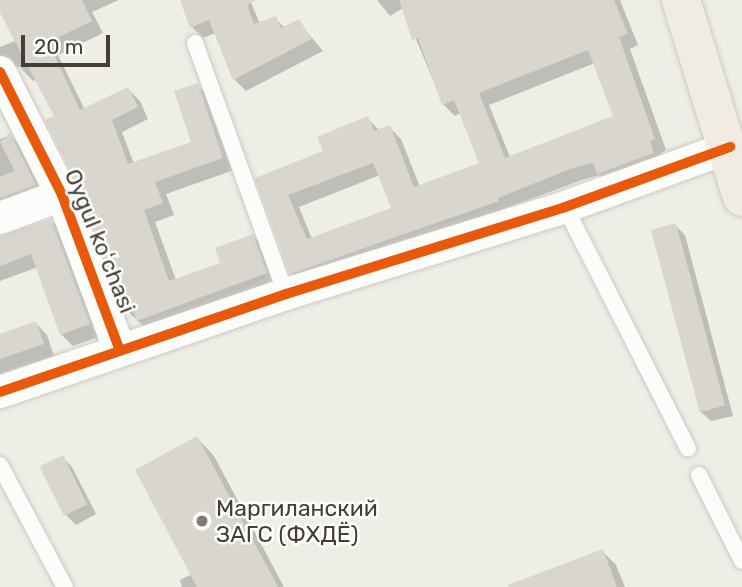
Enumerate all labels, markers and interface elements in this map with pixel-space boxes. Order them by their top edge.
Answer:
scale bar [24,21,114,65]
text: 20 m [34,34,83,59]
street label: Oygul koʻchasi [59,165,141,317]
place label: Маргиланский ЗАГС (ФХДЁ) [216,494,378,548]
marker: Маргиланский ЗАГС (ФХДЁ) [194,513,210,529]

